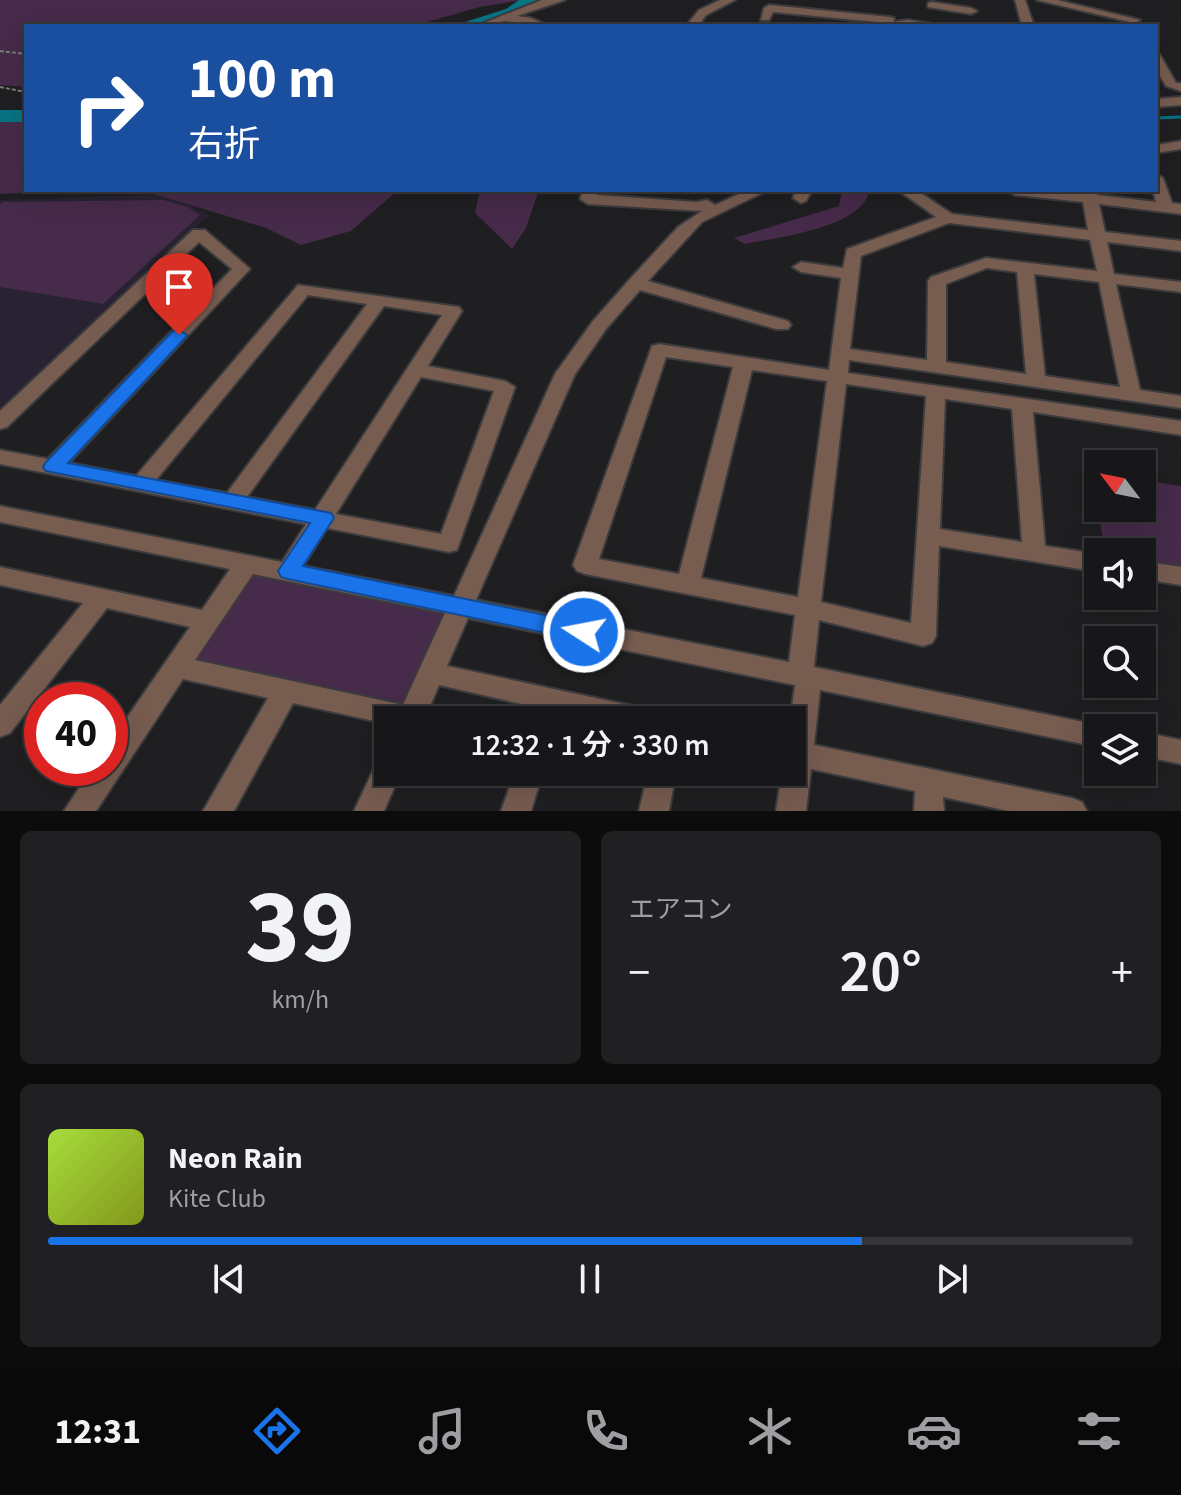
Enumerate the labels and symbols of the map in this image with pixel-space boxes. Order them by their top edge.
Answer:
pin [145,253,213,335]
north arrow [1084,450,1156,522]
position arrow [542,590,626,674]
speed limit sign: 40 [24,682,128,786]

